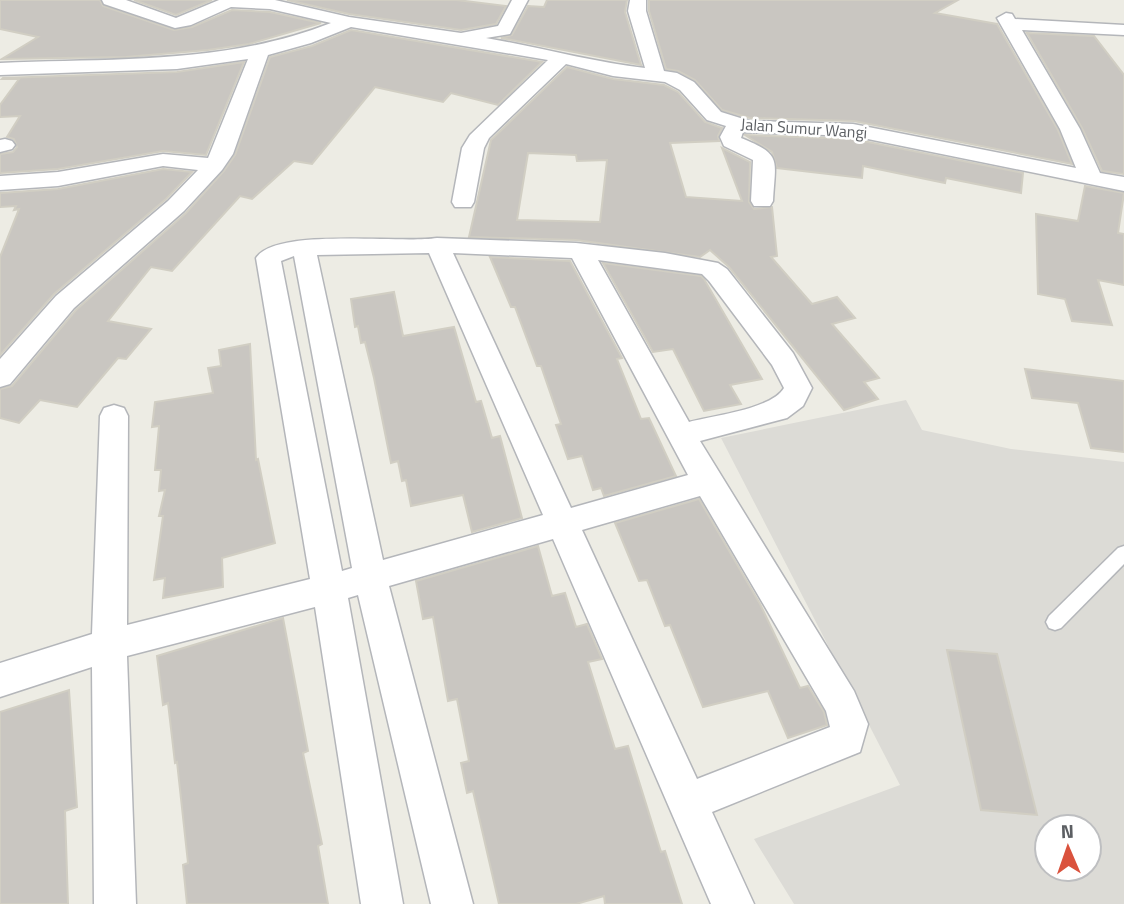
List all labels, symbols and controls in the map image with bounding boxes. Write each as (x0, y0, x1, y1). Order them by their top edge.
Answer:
street label: Jalan Sumur Wangi (740, 112, 868, 144)
north arrow (1033, 813, 1103, 883)
text: N (1060, 816, 1074, 845)

